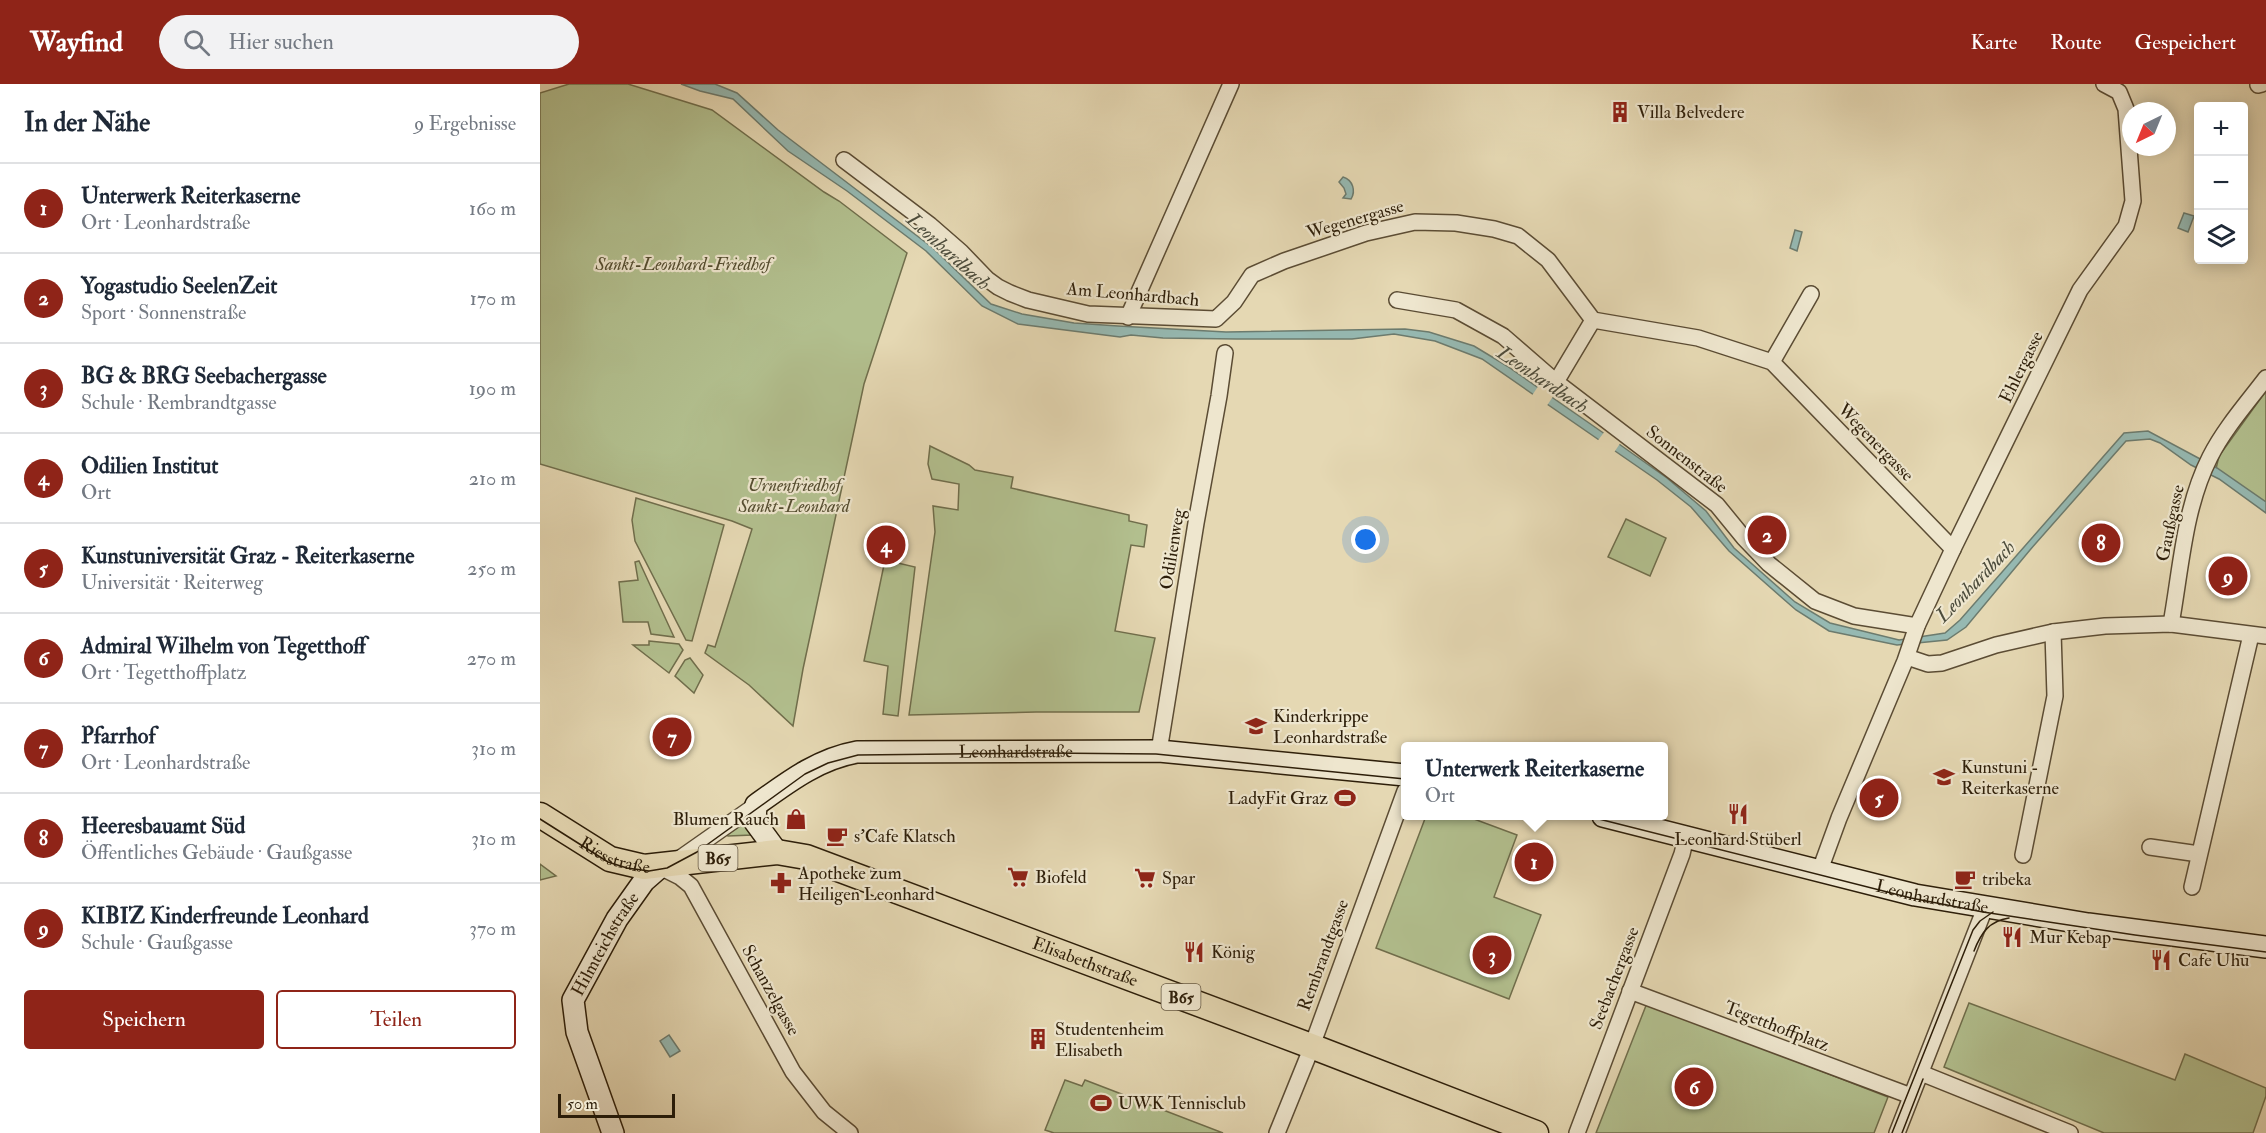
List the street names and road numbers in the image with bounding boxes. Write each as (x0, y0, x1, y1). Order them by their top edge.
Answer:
street label: Wegenergasse (1303, 194, 1407, 245)
street label: Am Leonhardbach (1065, 277, 1201, 312)
street label: Ehlergasse (1994, 327, 2049, 407)
street label: Wegenergasse (1832, 398, 1919, 487)
street label: Sonnenstraße (1641, 420, 1733, 499)
street label: Gaußgasse (2151, 482, 2190, 563)
street label: Odilienweg (1155, 506, 1190, 591)
street label: Leonhardstraße (959, 740, 1073, 764)
street label: Riesstraße (575, 832, 652, 879)
road number: B65 (698, 845, 738, 871)
street label: Leonhardstraße (1873, 875, 1991, 919)
street label: Hilmteichstraße (566, 887, 645, 1000)
street label: Rembrandtgasse (1293, 896, 1354, 1014)
street label: Seebachergasse (1584, 923, 1645, 1033)
street label: Elisabethstraße (1029, 932, 1141, 992)
street label: Schanzelgasse (736, 941, 805, 1040)
road number: B65 (1162, 984, 1200, 1010)
street label: Tegetthoffplatz (1721, 996, 1833, 1057)

